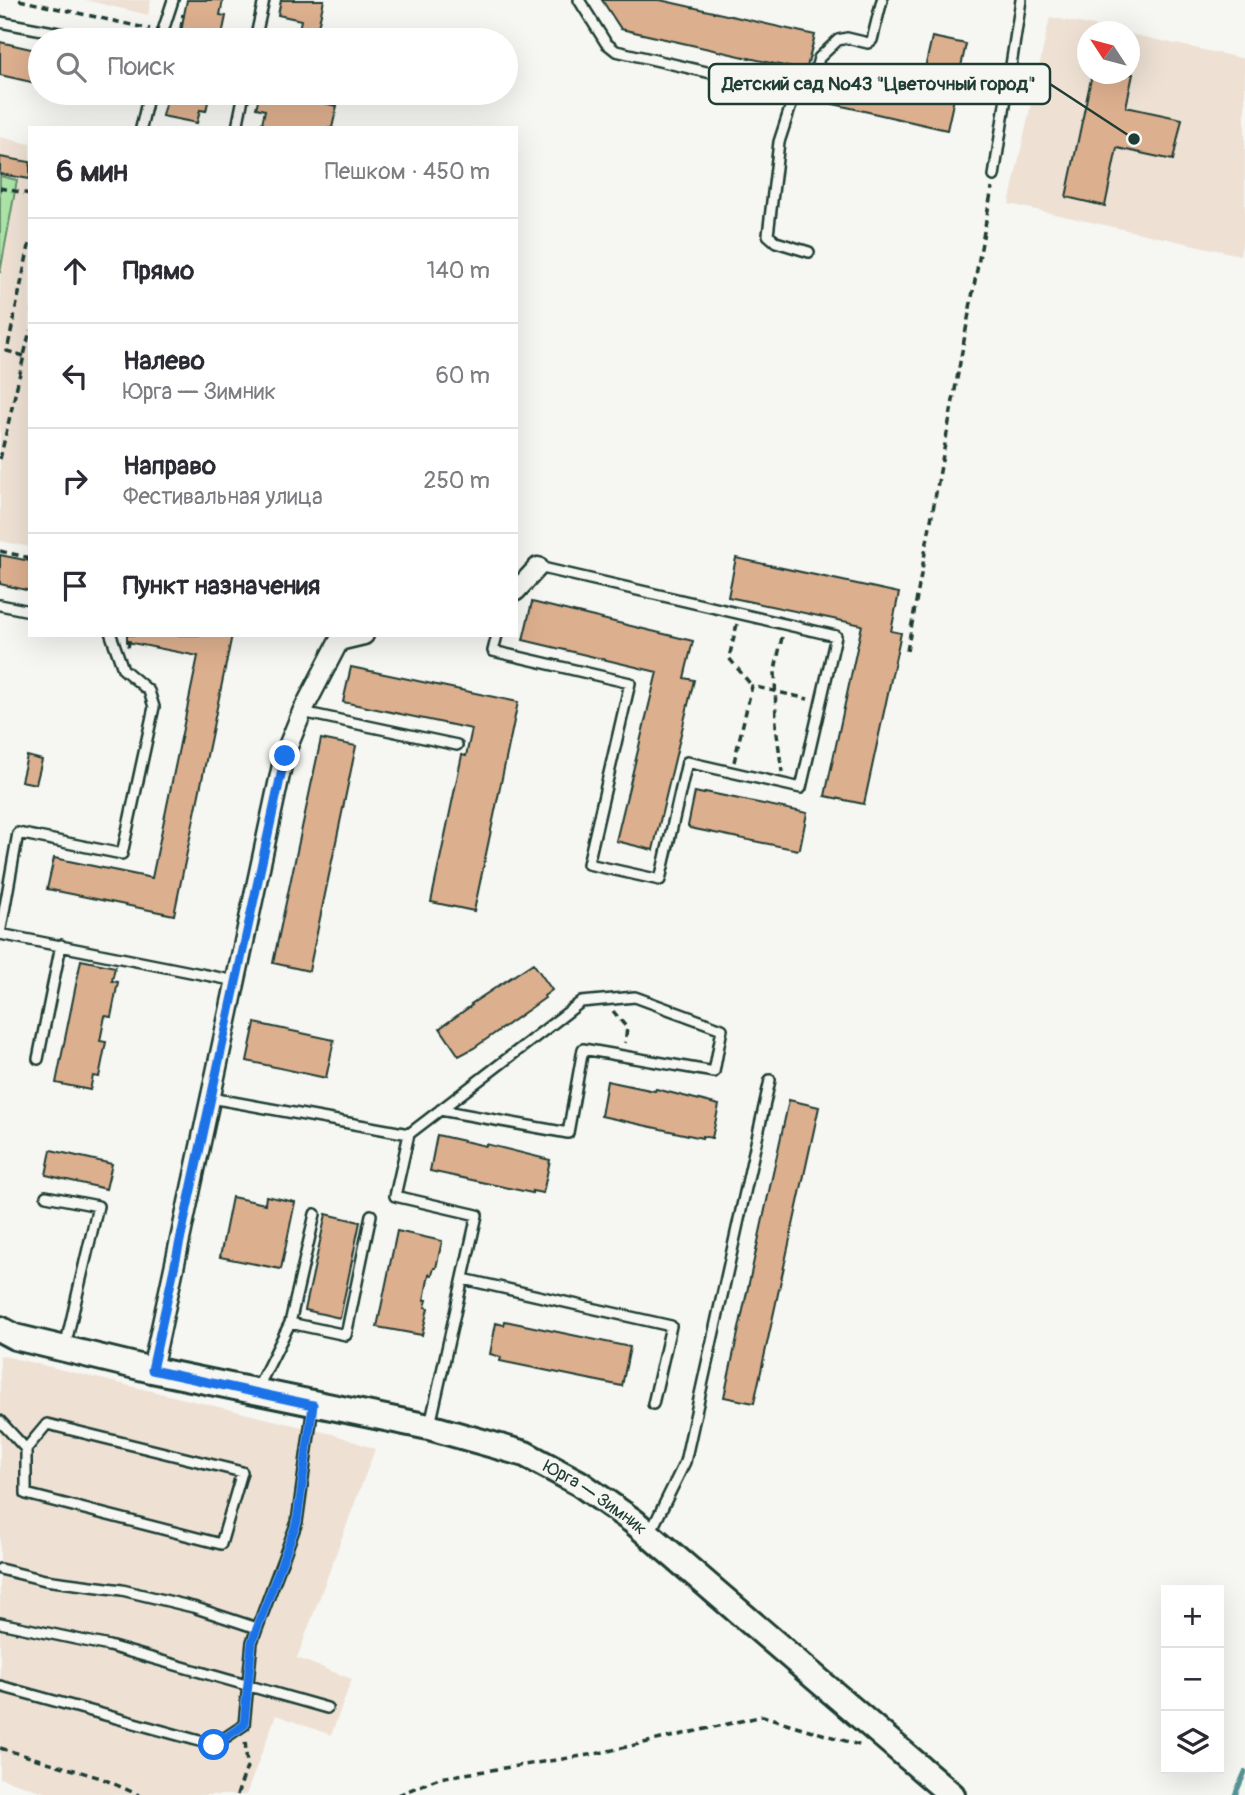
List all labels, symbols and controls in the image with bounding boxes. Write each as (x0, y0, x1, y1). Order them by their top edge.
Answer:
north arrow (1077, 21, 1140, 84)
search box (28, 28, 518, 105)
icon: search (52, 48, 90, 86)
text: Поиск (108, 51, 176, 83)
callout: Детский сад №43 "Цветочный город" (709, 64, 1050, 104)
text: Детский сад №43 "Цветочный город" (721, 72, 1036, 96)
text: 6 мин (56, 153, 128, 190)
text: Пешком · 450 m (325, 157, 490, 186)
icon: ahead (56, 252, 94, 290)
text: Прямо (123, 255, 194, 287)
text: 140 m (427, 256, 490, 285)
text: Налево (123, 345, 205, 377)
icon: left (56, 357, 94, 395)
text: 60 m (435, 361, 490, 390)
text: Юрга — Зимник (123, 377, 276, 406)
text: Направо (123, 450, 216, 482)
icon: right (56, 462, 94, 500)
text: 250 m (424, 466, 490, 495)
text: Фестивальная улица (123, 482, 323, 511)
icon: arrive (56, 567, 94, 605)
text: Пункт назначения (123, 570, 320, 602)
route end (269, 740, 300, 771)
street label: Юрга — Зимник (539, 1455, 652, 1540)
map controls (1161, 1585, 1224, 1774)
button: + (1161, 1585, 1224, 1648)
button: − (1161, 1648, 1224, 1711)
button: layers (1161, 1711, 1224, 1774)
route start (198, 1729, 229, 1760)

